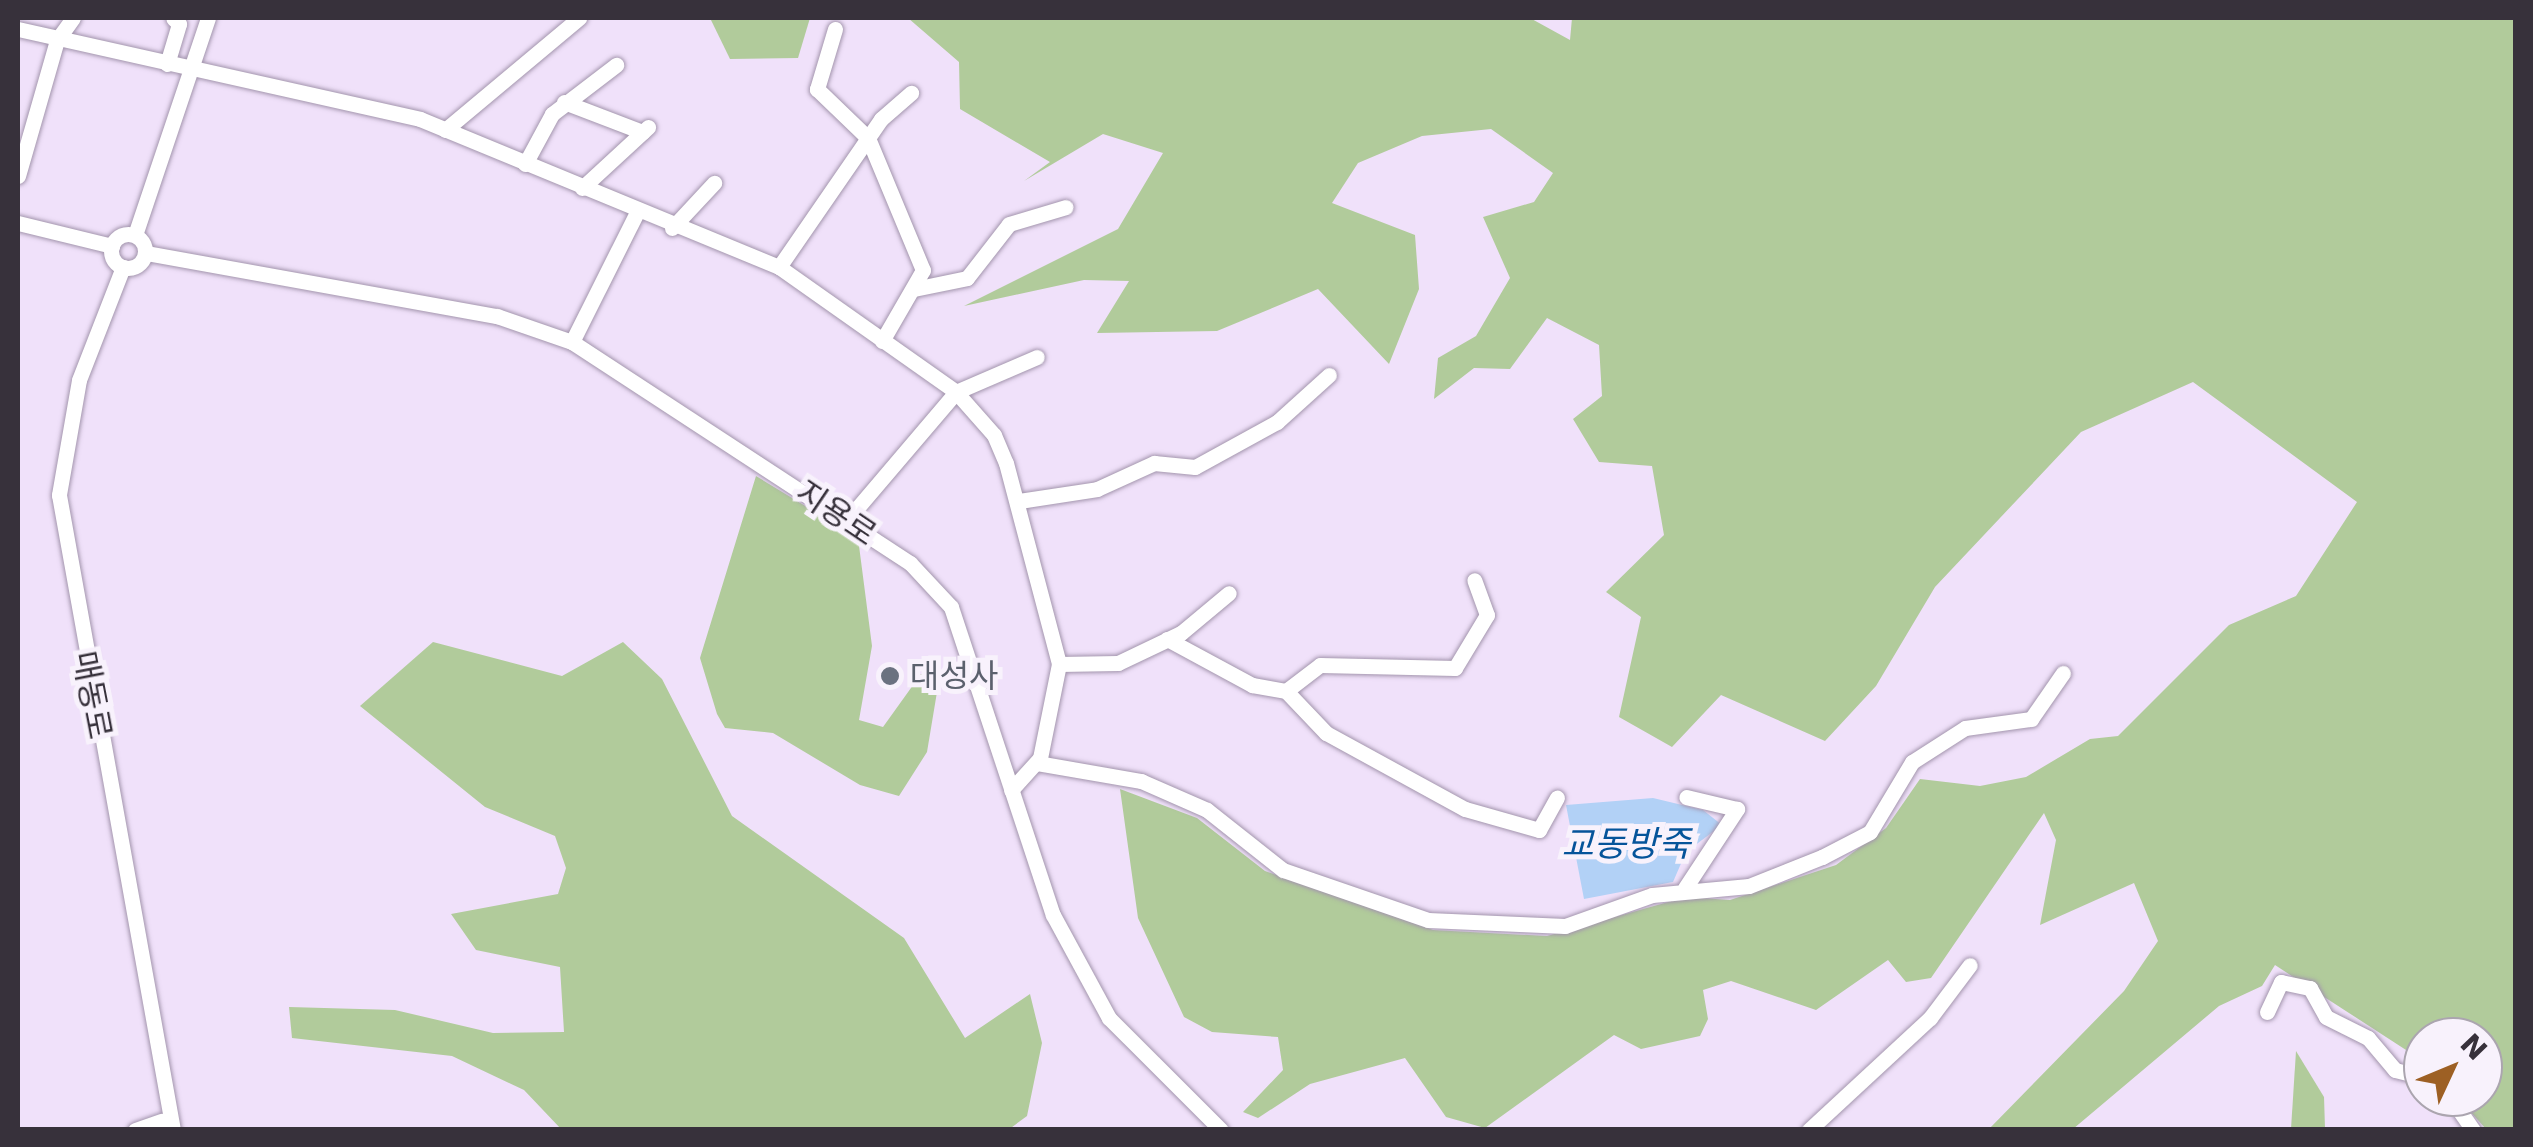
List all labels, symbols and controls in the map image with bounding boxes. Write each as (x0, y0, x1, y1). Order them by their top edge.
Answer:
street label: 지용로 (789, 472, 883, 554)
street label: 매동로 (65, 648, 119, 742)
place label: 대성사 (910, 657, 998, 695)
marker: 대성사 (879, 665, 901, 687)
water label: 교동방죽 (1562, 823, 1690, 865)
north arrow (2403, 1017, 2503, 1117)
text: N (2453, 1027, 2494, 1067)

